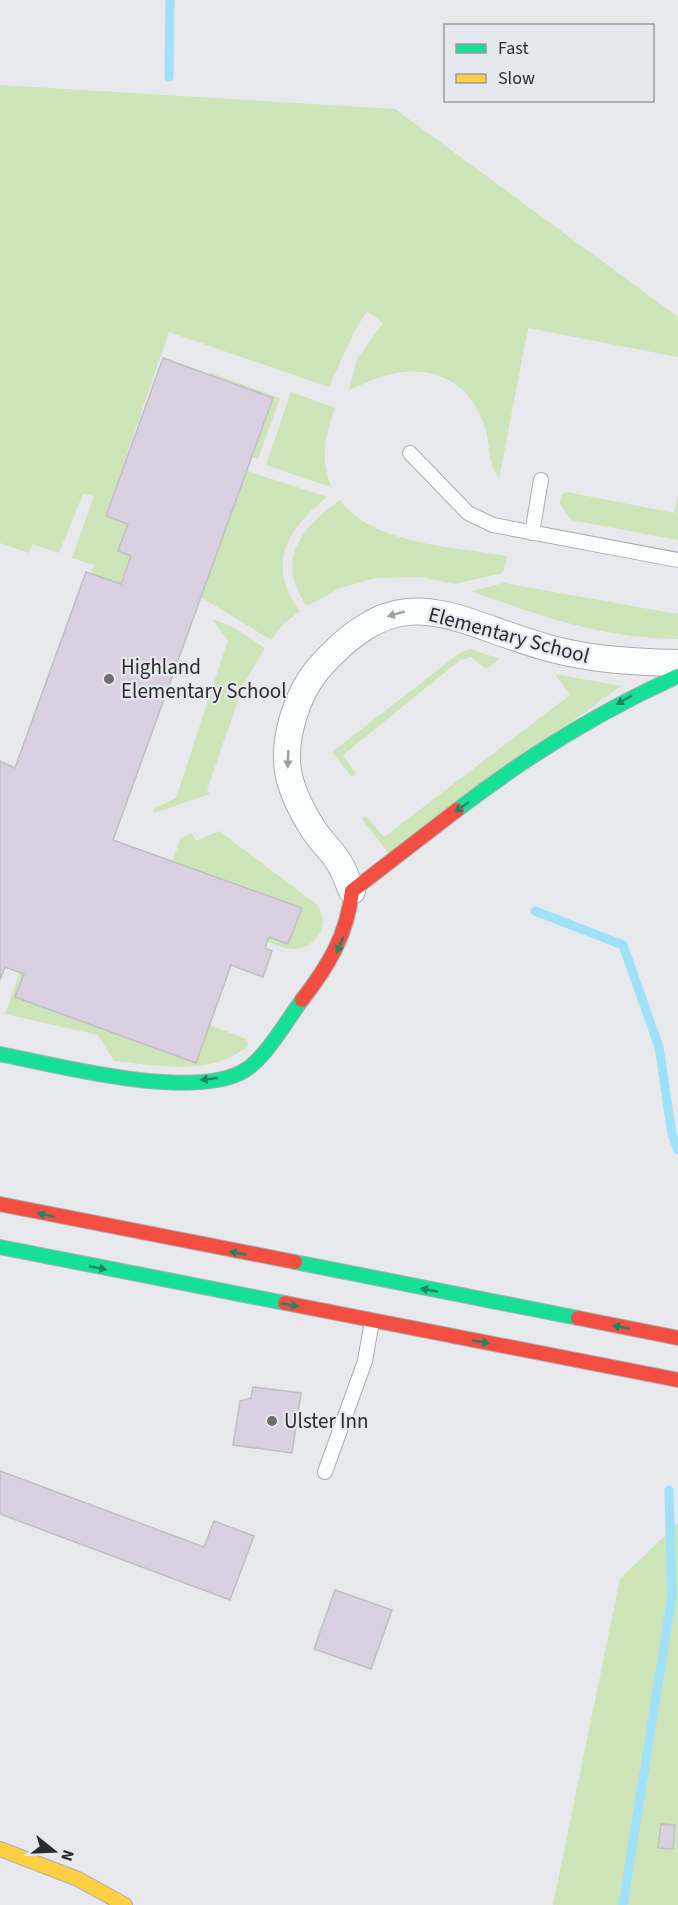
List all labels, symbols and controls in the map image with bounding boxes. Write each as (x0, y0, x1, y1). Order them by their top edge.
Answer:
legend (444, 24, 654, 102)
text: Fast (498, 36, 529, 61)
text: Slow (498, 66, 535, 91)
street label: Elementary School (425, 599, 593, 671)
one-way arrow (387, 610, 405, 619)
place label: Highland Elementary School (121, 652, 287, 706)
marker: Highland Elementary School (102, 672, 116, 686)
one-way arrow (616, 694, 633, 704)
one-way arrow (284, 750, 293, 769)
one-way arrow (454, 800, 470, 813)
one-way arrow (335, 936, 344, 954)
one-way arrow (200, 1074, 219, 1084)
one-way arrow (37, 1209, 56, 1219)
one-way arrow (228, 1248, 247, 1257)
one-way arrow (89, 1264, 108, 1273)
one-way arrow (419, 1285, 438, 1294)
one-way arrow (280, 1301, 299, 1310)
one-way arrow (611, 1322, 630, 1331)
one-way arrow (472, 1338, 491, 1347)
place label: Ulster Inn (284, 1406, 369, 1436)
marker: Ulster Inn (265, 1414, 279, 1428)
north arrow (24, 1821, 84, 1881)
text: N (55, 1847, 79, 1864)

